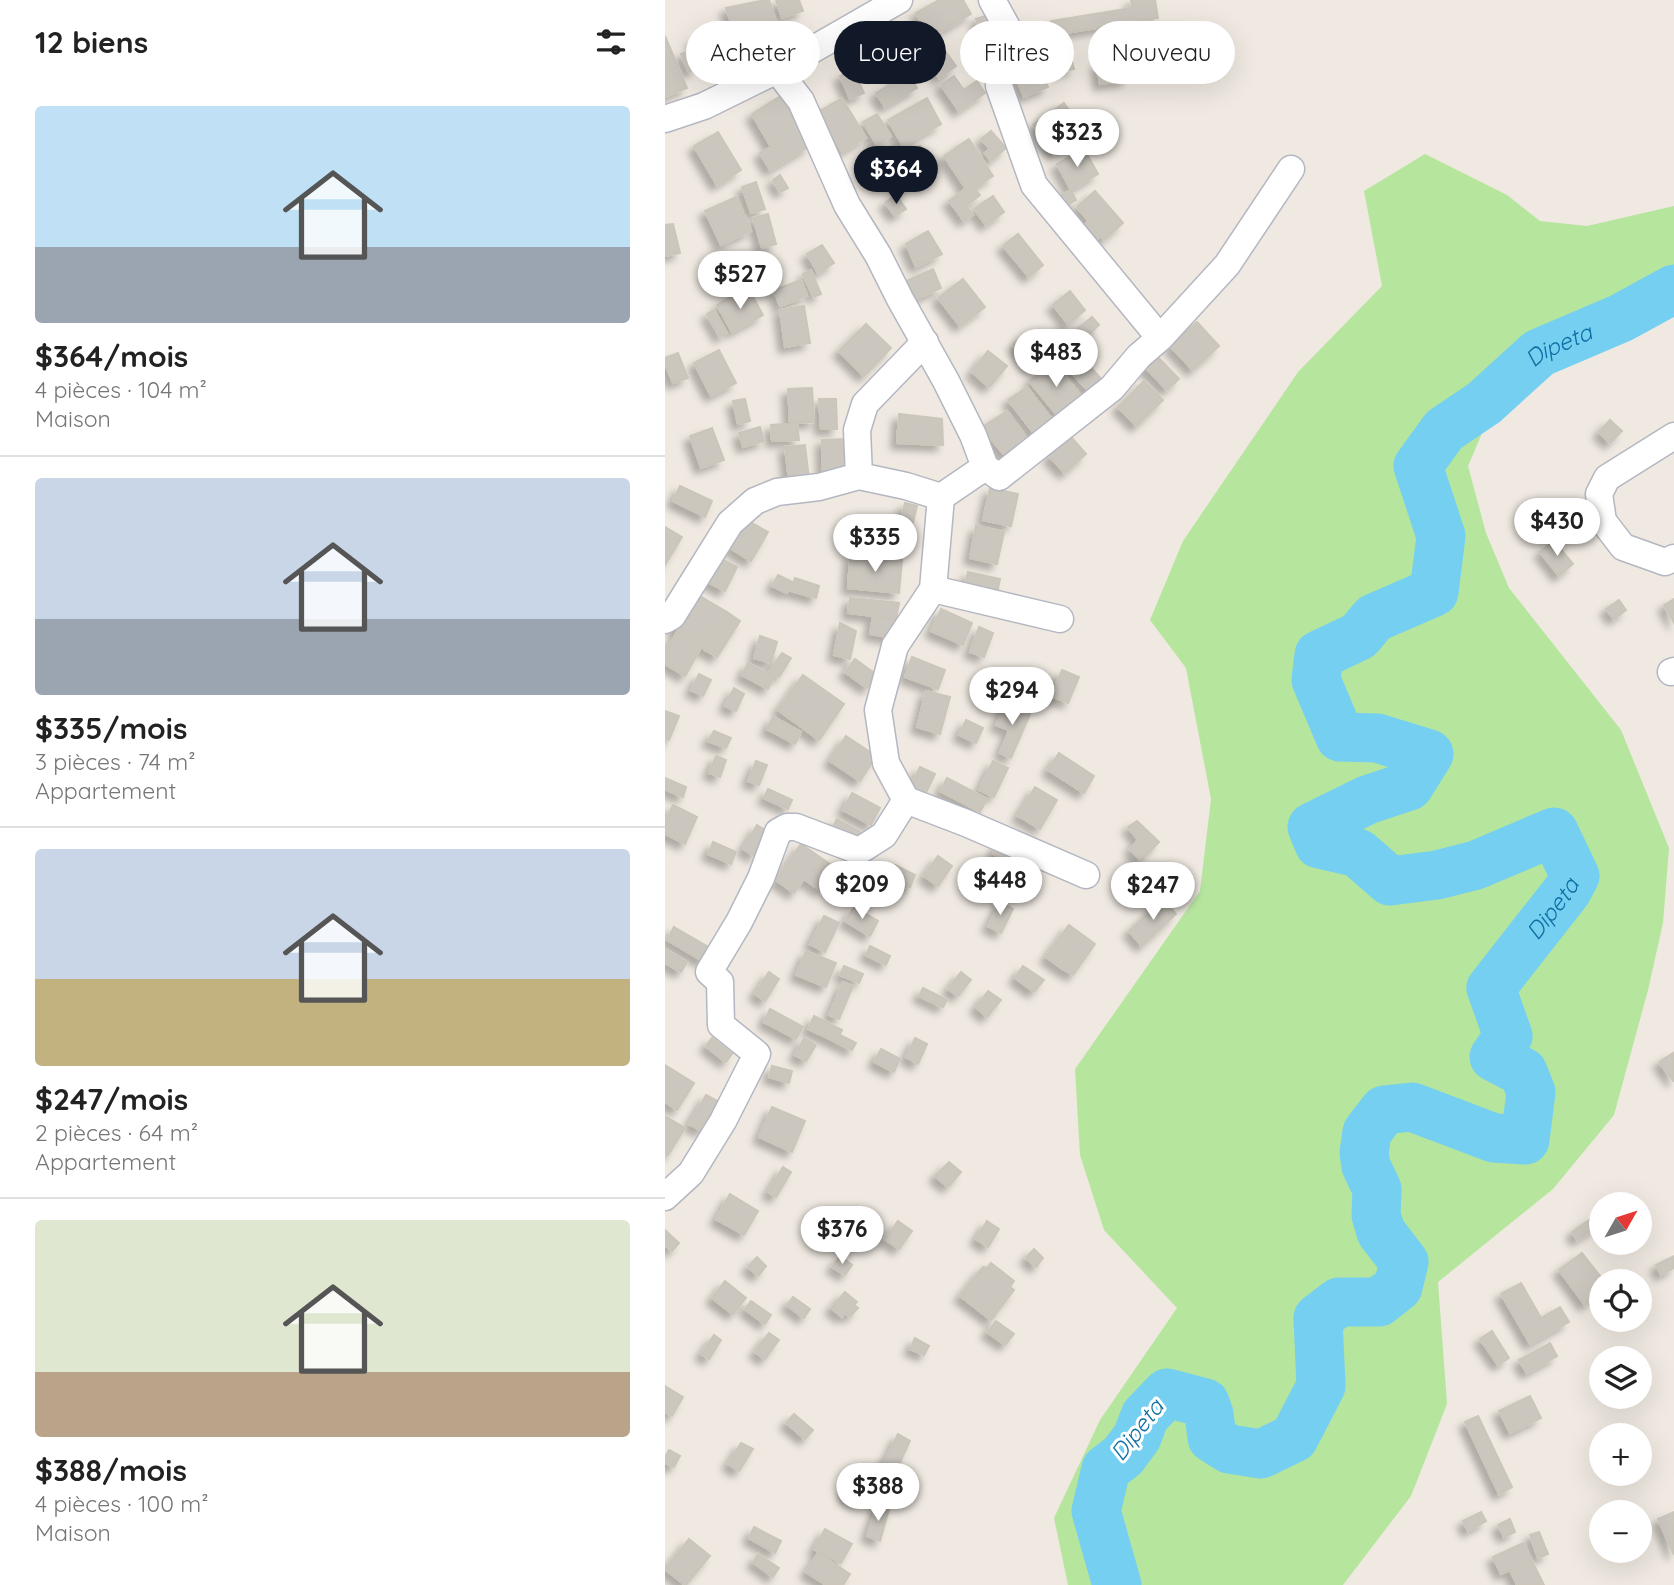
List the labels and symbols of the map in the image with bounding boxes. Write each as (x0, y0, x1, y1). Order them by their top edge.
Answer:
pin: $323 (1036, 110, 1118, 169)
pin: $364 (855, 146, 937, 206)
pin: $527 (699, 252, 781, 311)
water label: Dipeta (1519, 317, 1597, 373)
pin: $483 (1015, 330, 1097, 389)
pin: $430 (1516, 498, 1598, 558)
pin: $335 (834, 514, 916, 574)
pin: $294 (971, 668, 1053, 727)
pin: $448 (959, 858, 1041, 917)
pin: $209 (821, 862, 903, 921)
pin: $247 (1112, 862, 1194, 922)
water label: Dipeta (1519, 872, 1586, 945)
north arrow (1589, 1192, 1652, 1255)
pin: $376 (801, 1206, 883, 1266)
water label: Dipeta (1104, 1392, 1170, 1466)
pin: $388 (837, 1464, 919, 1523)

